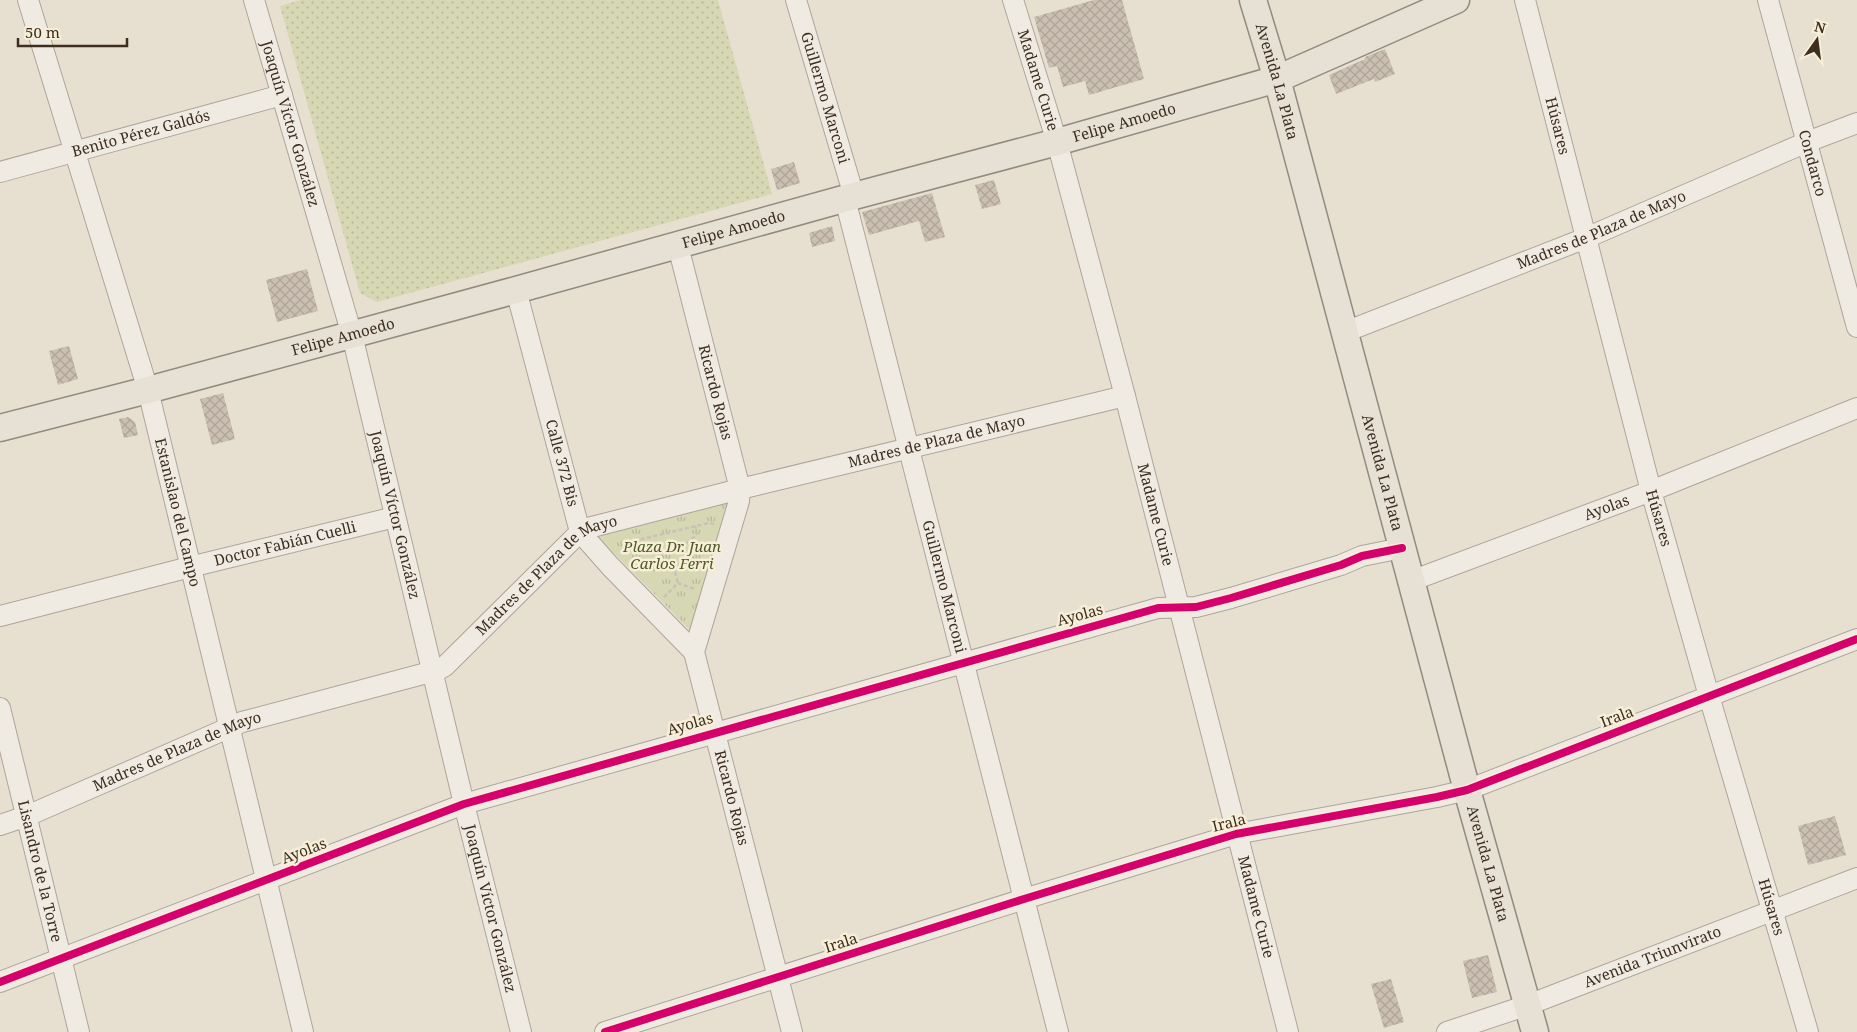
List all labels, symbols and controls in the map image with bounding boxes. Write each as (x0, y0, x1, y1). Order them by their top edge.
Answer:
scale bar (18, 15, 126, 47)
north arrow (1792, 15, 1842, 65)
text: N (1813, 16, 1828, 37)
street label: Avenida La Plata (1252, 21, 1304, 142)
text: 50 m (25, 22, 60, 42)
street label: Madame Curie (1014, 27, 1064, 133)
street label: Guillermo Marconi (797, 29, 855, 166)
street label: Joaquín Víctor González (257, 37, 325, 209)
street label: Húsares (1541, 95, 1575, 157)
street label: Felipe Amoedo (1070, 98, 1178, 146)
street label: Benito Pérez Galdós (69, 104, 212, 161)
street label: Condarco (1795, 127, 1832, 198)
street label: Madres de Plaza de Mayo (1514, 185, 1689, 273)
street label: Felipe Amoedo (679, 205, 787, 252)
street label: Felipe Amoedo (289, 312, 397, 360)
street label: Ricardo Rojas (695, 342, 738, 442)
street label: Madres de Plaza de Mayo (846, 410, 1027, 472)
street label: Avenida La Plata (1358, 412, 1408, 533)
street label: Calle 372 Bis (542, 417, 584, 509)
street label: Joaquín Víctor González (366, 428, 426, 601)
street label: Estanislao del Campo (151, 436, 206, 589)
street label: Madame Curie (1134, 461, 1179, 568)
street label: Húsares (1642, 487, 1677, 549)
street label: Ayolas (1581, 489, 1632, 524)
street label: Madres de Plaza de Mayo (471, 510, 619, 639)
street label: Doctor Fabián Cuelli (212, 516, 358, 570)
street label: Guillermo Marconi (918, 518, 972, 655)
park label: Plaza Dr. Juan Carlos Ferri (622, 536, 721, 573)
street label: Ayolas (1055, 598, 1105, 630)
street label: Irala (1597, 701, 1636, 731)
street label: Madres de Plaza de Mayo (89, 706, 263, 795)
street label: Ayolas (664, 707, 715, 739)
street label: Ricardo Rojas (711, 748, 755, 848)
street label: Lisandro de la Torre (14, 798, 68, 944)
street label: Avenida La Plata (1463, 803, 1515, 924)
street label: Irala (1210, 808, 1248, 836)
street label: Joaquín Víctor González (460, 821, 522, 994)
street label: Ayolas (278, 832, 329, 868)
street label: Madame Curie (1234, 853, 1280, 960)
street label: Húsares (1754, 876, 1790, 938)
street label: Avenida Triunvirato (1581, 920, 1724, 991)
street label: Irala (822, 927, 860, 957)

